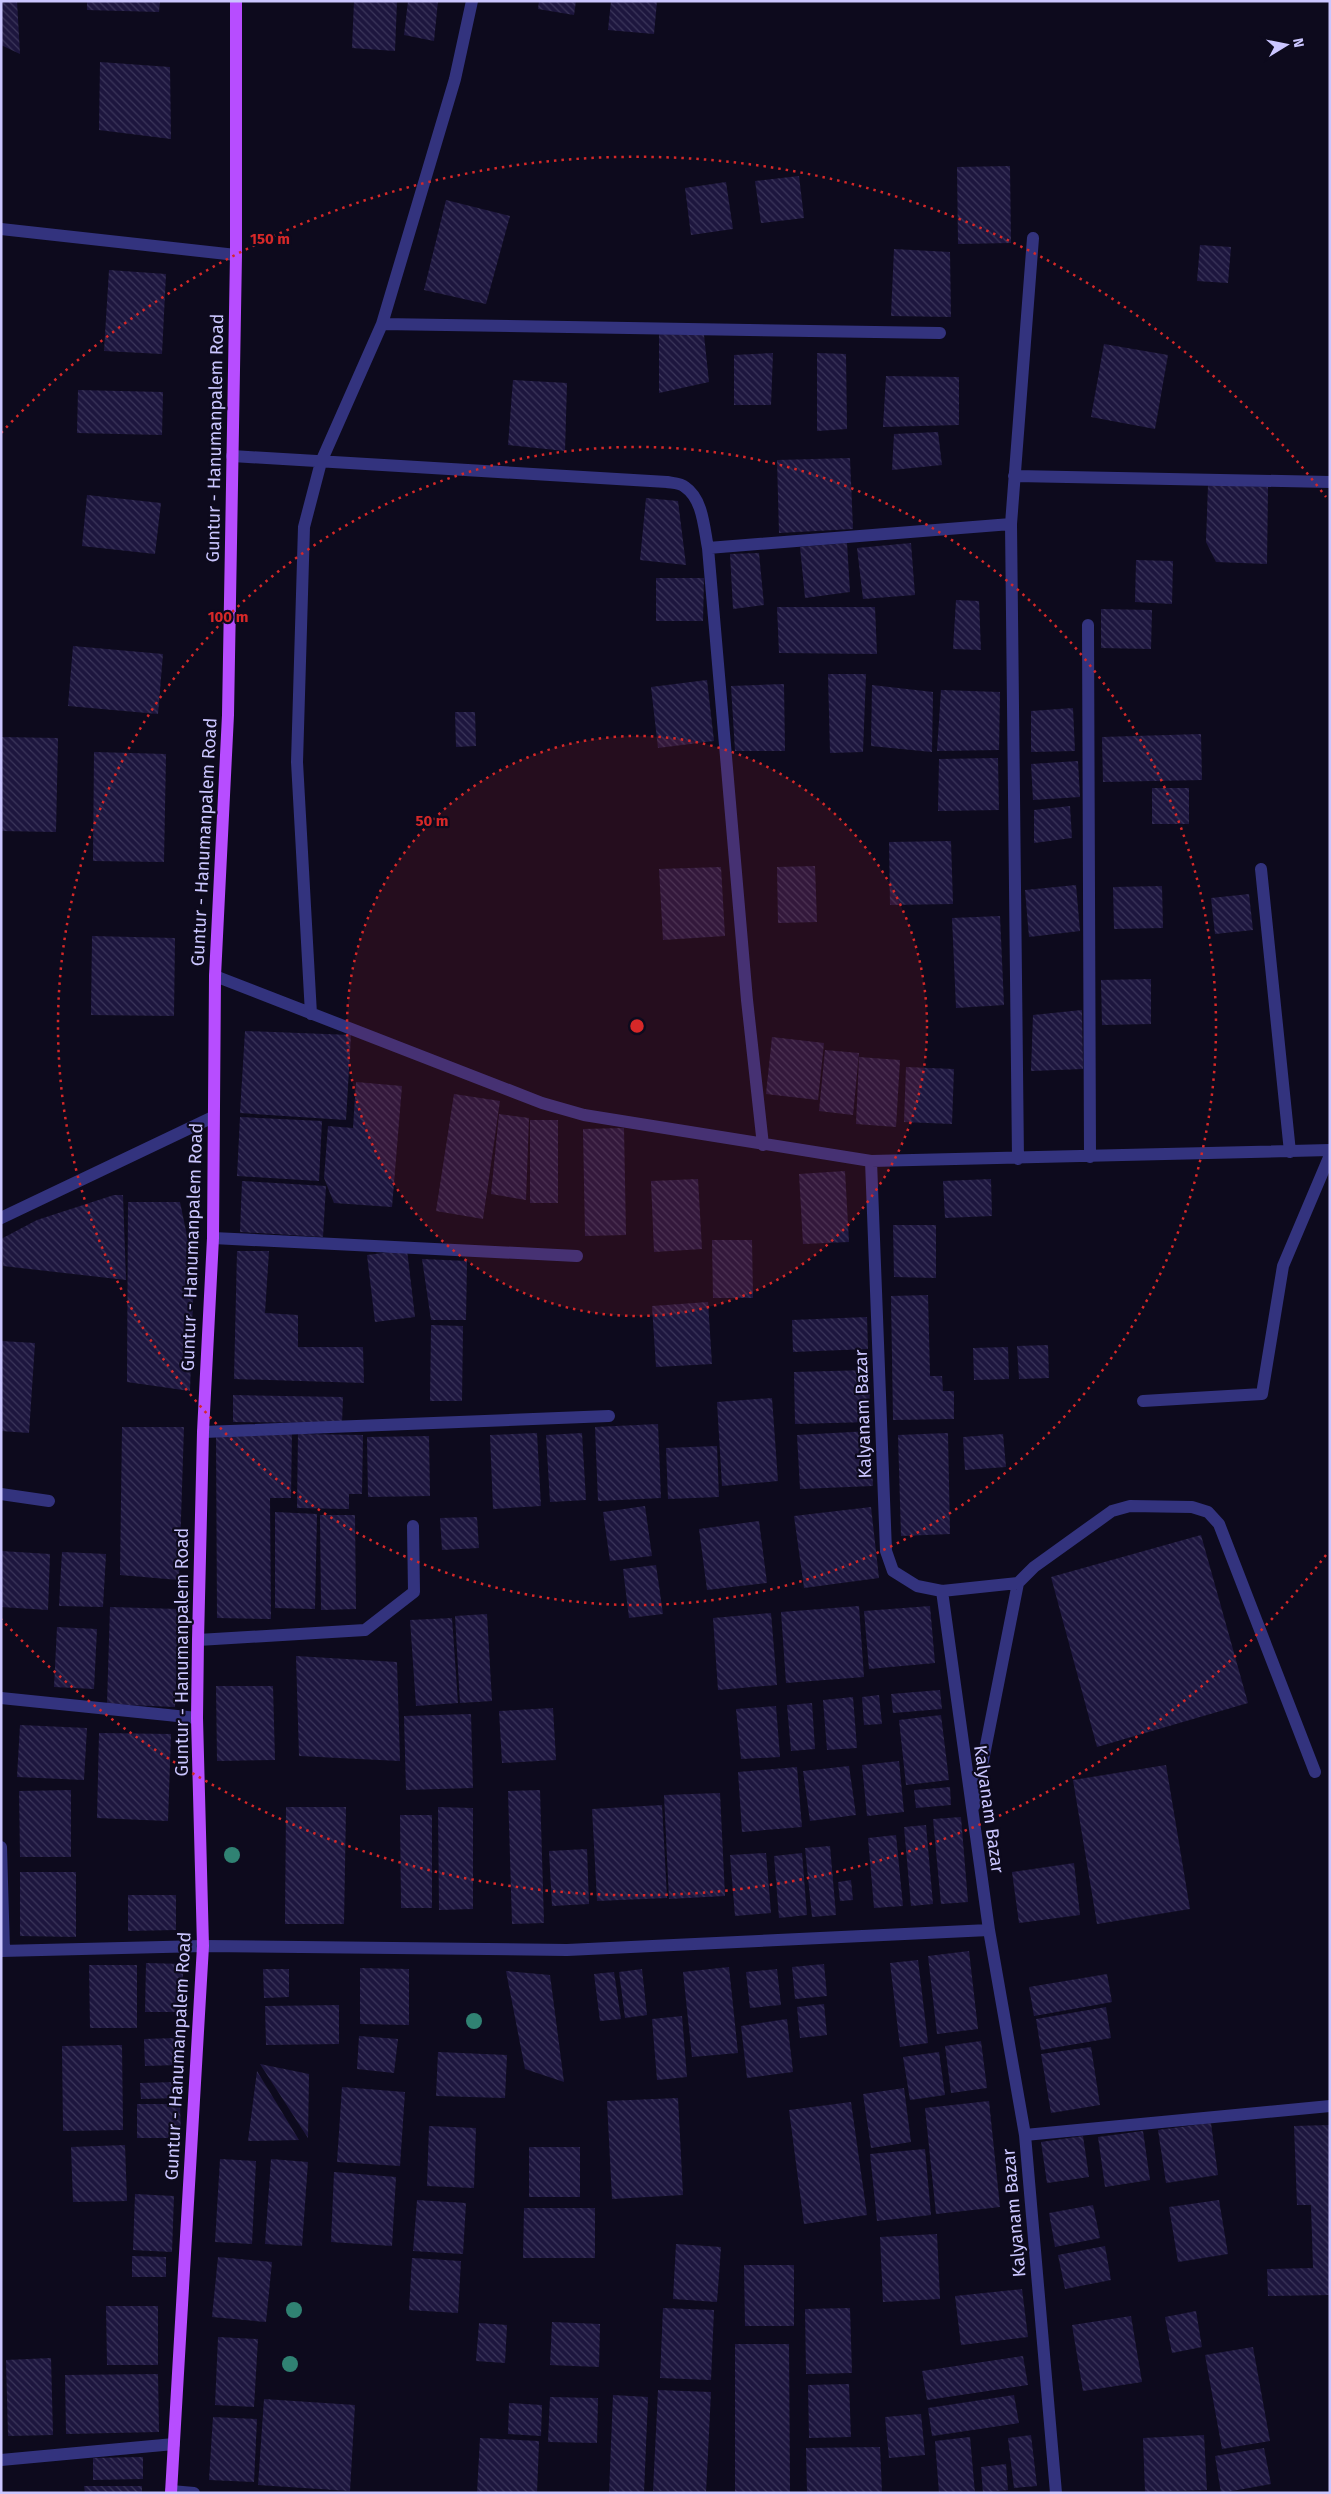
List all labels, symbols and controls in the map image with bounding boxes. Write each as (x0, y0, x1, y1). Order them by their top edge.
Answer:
north arrow (1261, 20, 1311, 70)
text: N (1289, 37, 1307, 49)
text: 150 m (250, 230, 290, 248)
street label: Guntur - Hanumanpalem Road (202, 313, 228, 563)
text: 100 m (208, 608, 248, 626)
street label: Guntur - Hanumanpalem Road (187, 717, 221, 967)
text: 50 m (415, 812, 449, 830)
centre of rings (628, 1017, 646, 1035)
street label: Guntur - Hanumanpalem Road (177, 1122, 207, 1372)
street label: Kalyanam Bazar (850, 1349, 876, 1479)
street label: Guntur - Hanumanpalem Road (171, 1528, 193, 1776)
street label: Kalyanam Bazar (969, 1744, 1009, 1875)
street label: Guntur - Hanumanpalem Road (161, 1931, 195, 2181)
street label: Kalyanam Bazar (997, 2148, 1031, 2278)

